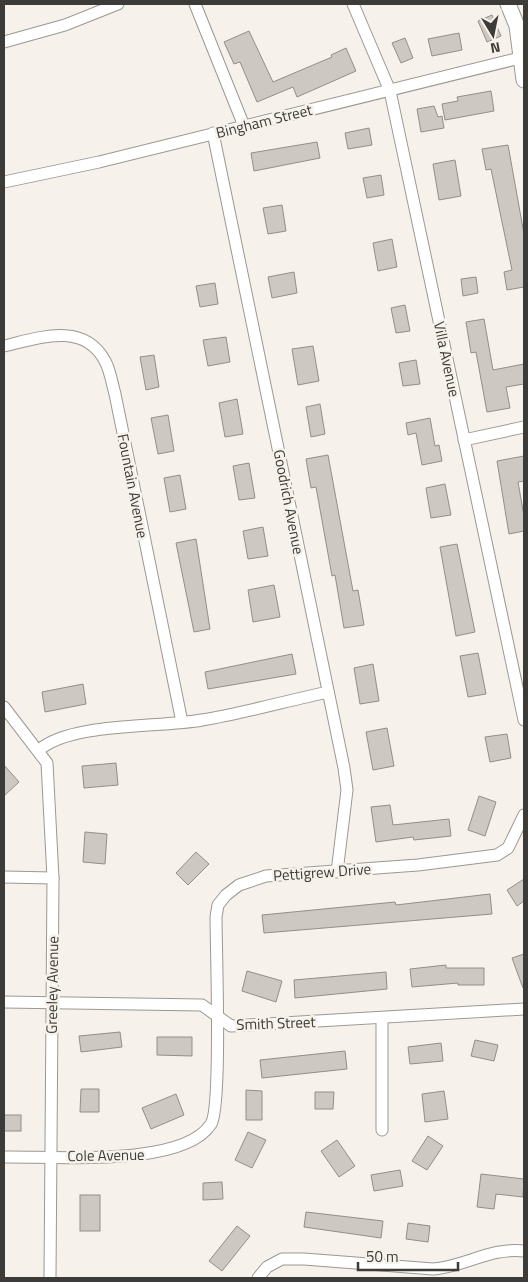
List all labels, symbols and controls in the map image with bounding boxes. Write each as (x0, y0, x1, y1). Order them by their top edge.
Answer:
north arrow (468, 10, 518, 60)
text: N (489, 37, 502, 59)
street label: Bingham Street (213, 98, 315, 144)
street label: Villa Avenue (428, 319, 466, 399)
street label: Fountain Avenue (112, 432, 154, 540)
street label: Goodrich Avenue (268, 448, 310, 556)
street label: Pettigrew Drive (272, 857, 372, 887)
street label: Greeley Avenue (40, 936, 64, 1034)
street label: Smith Street (236, 1010, 317, 1036)
street label: Cole Avenue (67, 1143, 145, 1167)
scale bar (358, 1240, 458, 1272)
text: 50 m (366, 1245, 399, 1268)

